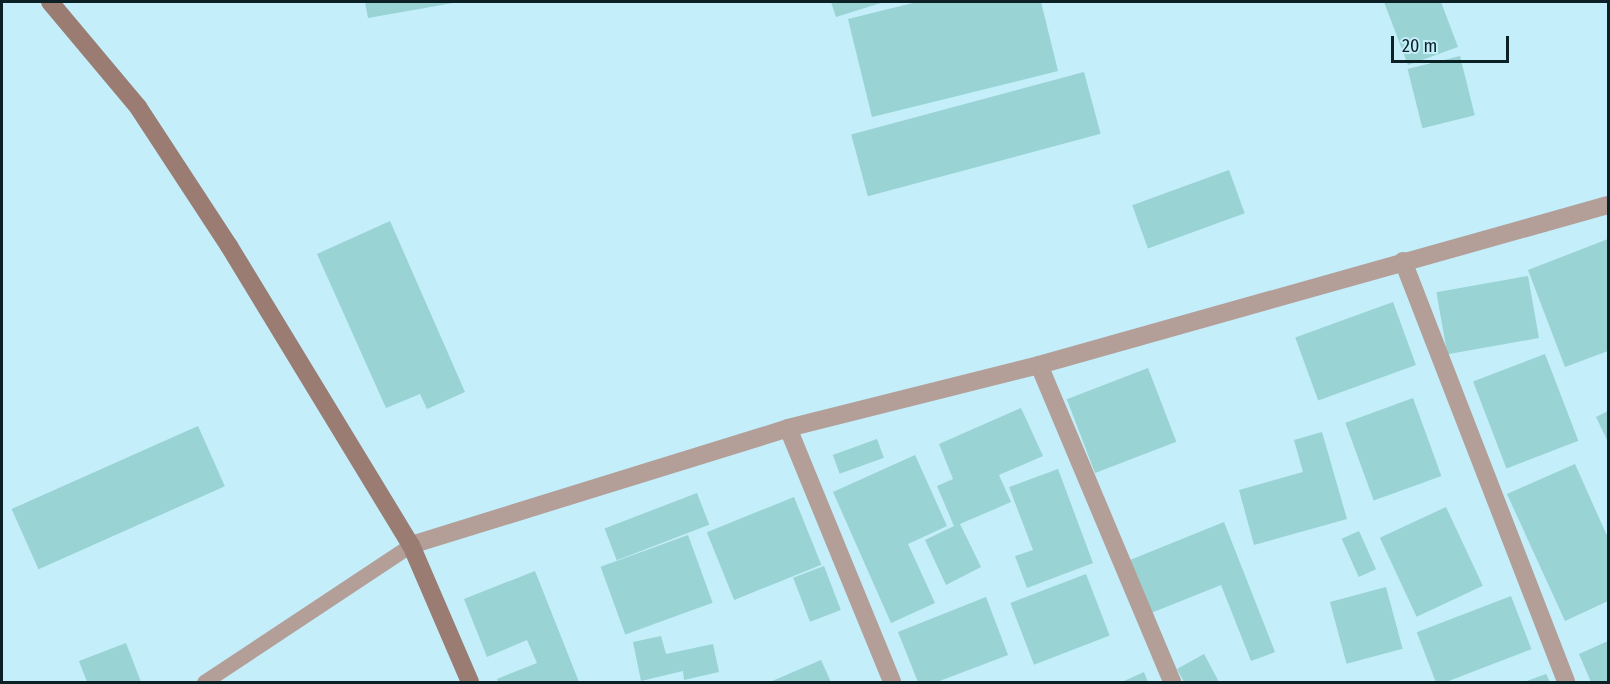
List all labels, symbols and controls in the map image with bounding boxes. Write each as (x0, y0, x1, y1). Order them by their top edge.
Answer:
scale bar (1394, 24, 1512, 62)
text: 20 m (1402, 35, 1437, 57)

